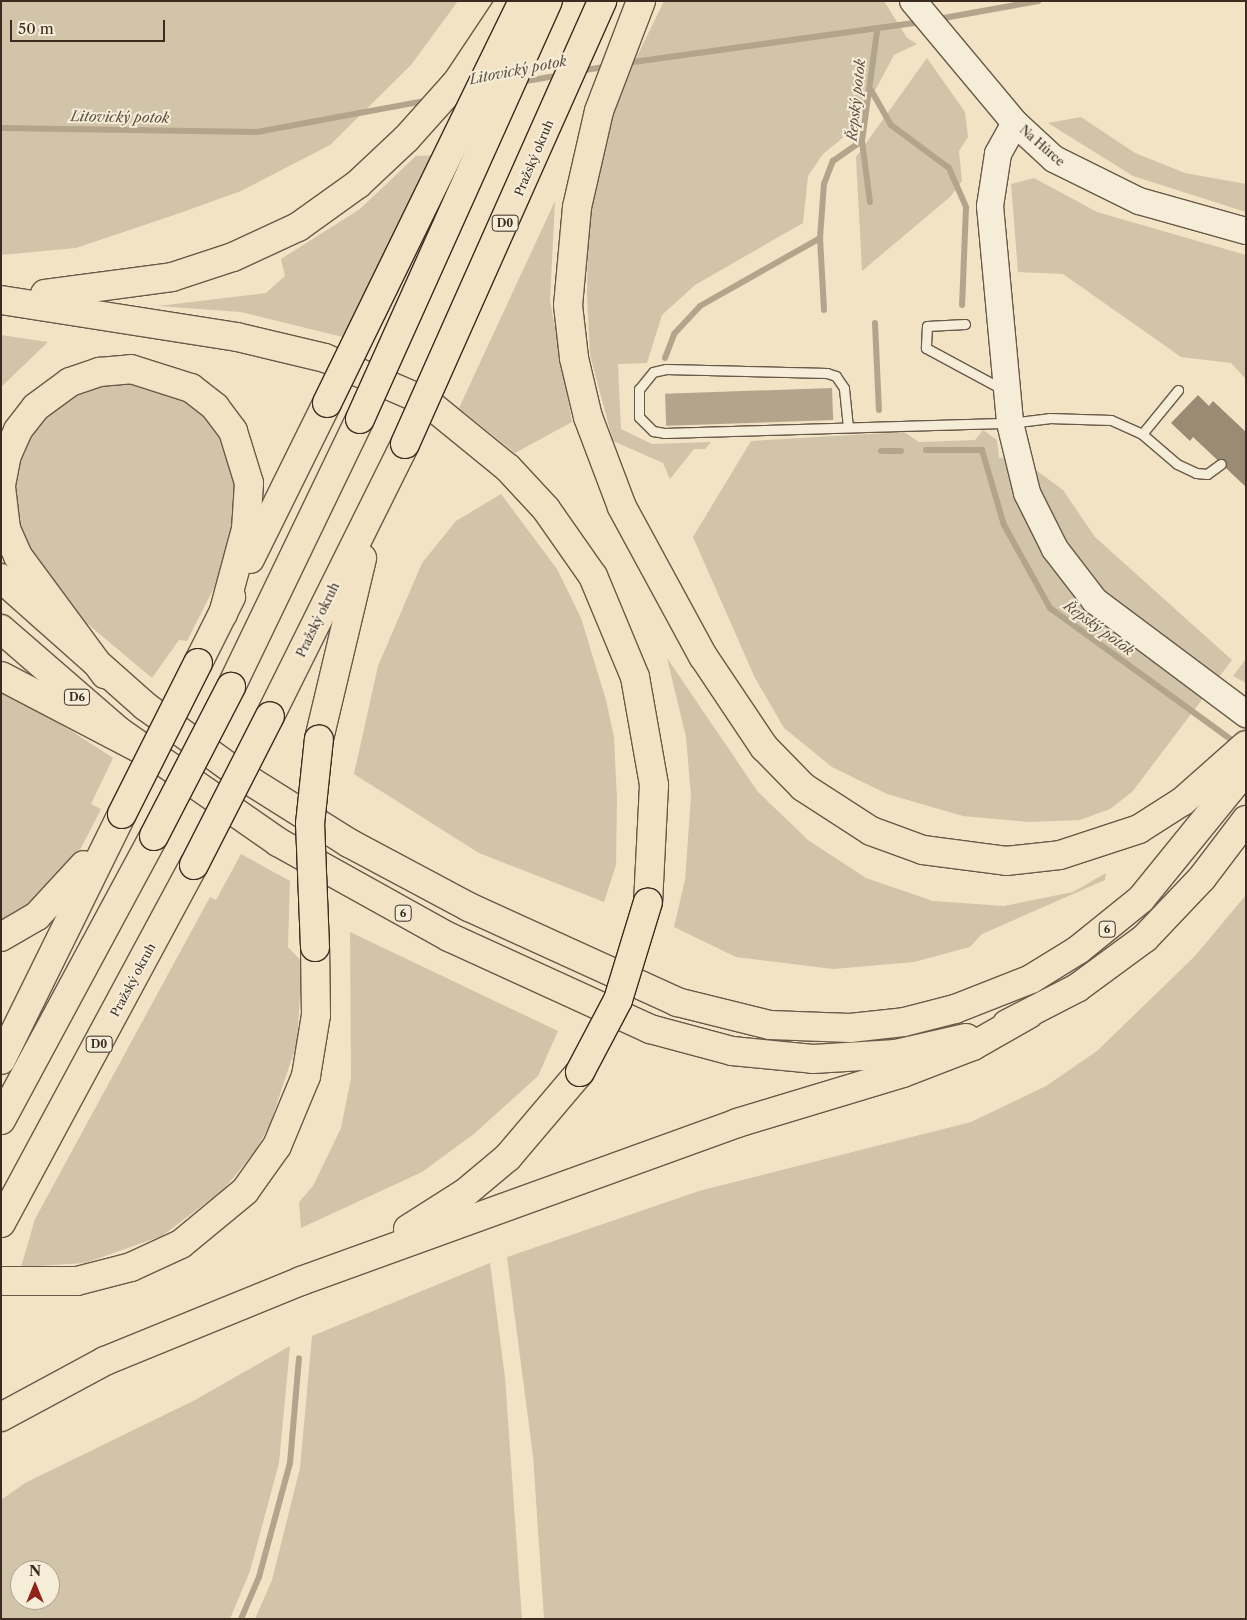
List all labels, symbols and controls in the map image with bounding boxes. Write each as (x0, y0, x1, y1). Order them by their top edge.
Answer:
scale bar (12, 10, 168, 42)
text: 50 m (18, 19, 54, 38)
water label: Litovický potok (468, 52, 568, 88)
water label: Řepský potok (843, 58, 869, 142)
water label: Litovický potok (70, 108, 170, 126)
street label: Pražský okruh (511, 118, 557, 198)
street label: Na Hůrce (1017, 123, 1067, 169)
road number: D0 (491, 214, 519, 232)
street label: Pražský okruh (294, 580, 342, 660)
water label: Řepský potok (1061, 597, 1137, 659)
road number: D6 (63, 689, 91, 706)
road number: 6 (394, 904, 412, 921)
road number: 6 (1098, 921, 1116, 938)
street label: Pražský okruh (108, 941, 158, 1019)
road number: D0 (85, 1036, 113, 1052)
north arrow (10, 1560, 60, 1610)
text: N (29, 1562, 41, 1580)

